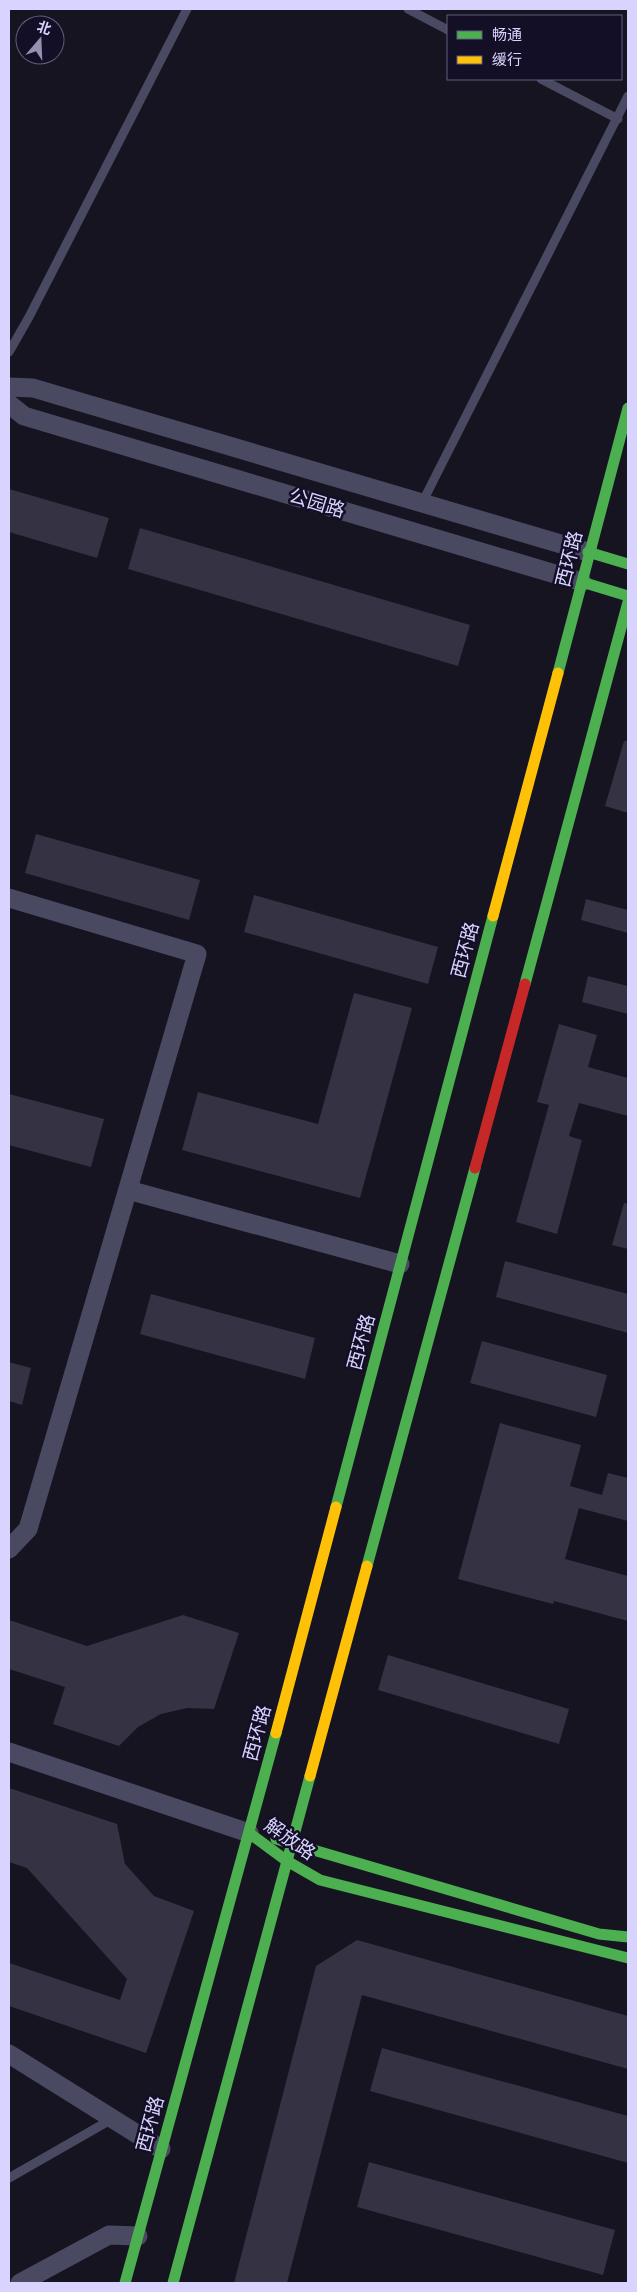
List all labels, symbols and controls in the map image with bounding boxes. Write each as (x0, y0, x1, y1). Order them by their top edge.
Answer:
north arrow (15, 15, 65, 65)
legend (447, 15, 622, 80)
text: 北 (35, 18, 53, 38)
text: 畅通 (492, 26, 522, 44)
text: 缓行 (492, 51, 522, 69)
street label: 公园路 (286, 484, 348, 522)
street label: 西环路 (551, 529, 587, 589)
street label: 西环路 (447, 919, 483, 981)
street label: 西环路 (343, 1311, 379, 1373)
street label: 西环路 (239, 1702, 275, 1764)
street label: 解放路 (260, 1813, 320, 1865)
street label: 西环路 (132, 2093, 168, 2155)

